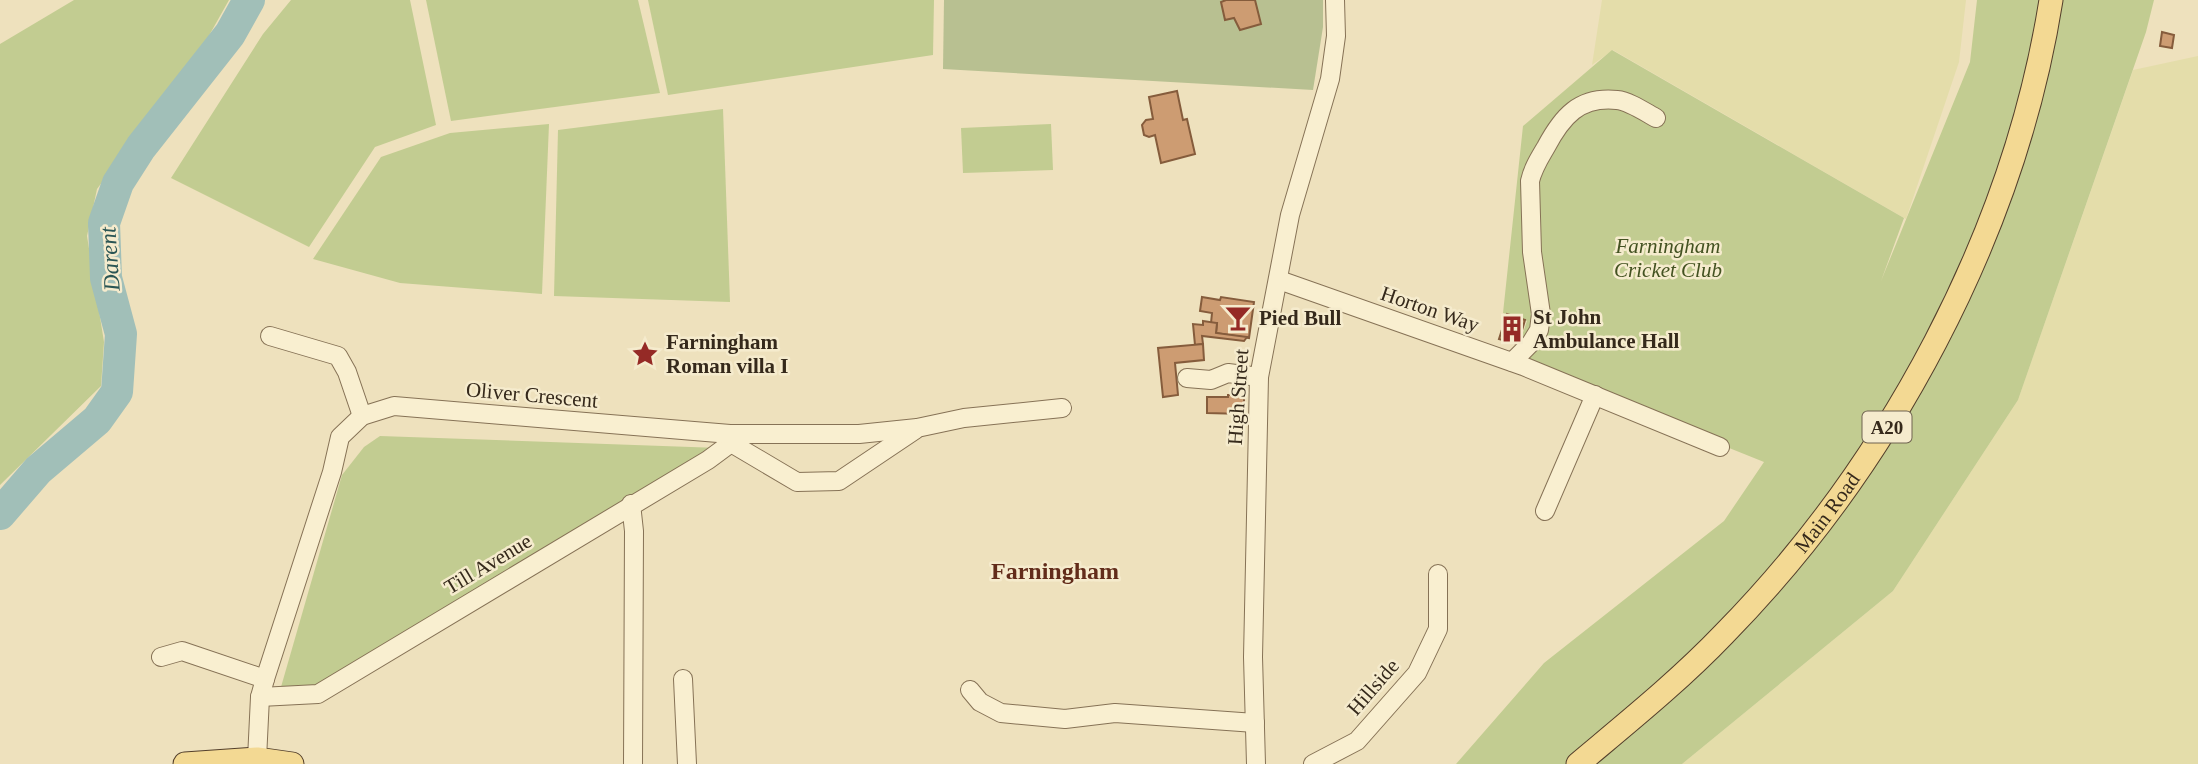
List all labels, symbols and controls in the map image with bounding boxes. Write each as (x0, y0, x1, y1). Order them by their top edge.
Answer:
water label: Darent (95, 225, 125, 293)
park label: Farningham Cricket Club (1614, 234, 1722, 282)
street label: Horton Way (1378, 281, 1483, 337)
bar icon: Pied Bull (1223, 303, 1253, 333)
place label: St John Ambulance Hall (1533, 305, 1680, 353)
place label: Pied Bull (1259, 306, 1341, 330)
building icon: St John Ambulance Hall (1497, 314, 1527, 344)
place label: Farningham Roman villa I (666, 330, 789, 378)
place icon: Farningham Roman villa I (630, 339, 660, 369)
street label: High Street (1223, 348, 1253, 446)
street label: Oliver Crescent (465, 377, 599, 413)
road number: A20 (1862, 412, 1912, 442)
street label: Main Road (1789, 468, 1865, 558)
street label: Till Avenue (440, 529, 536, 599)
district label: Farningham (991, 558, 1119, 584)
street label: Hillside (1342, 654, 1404, 720)

